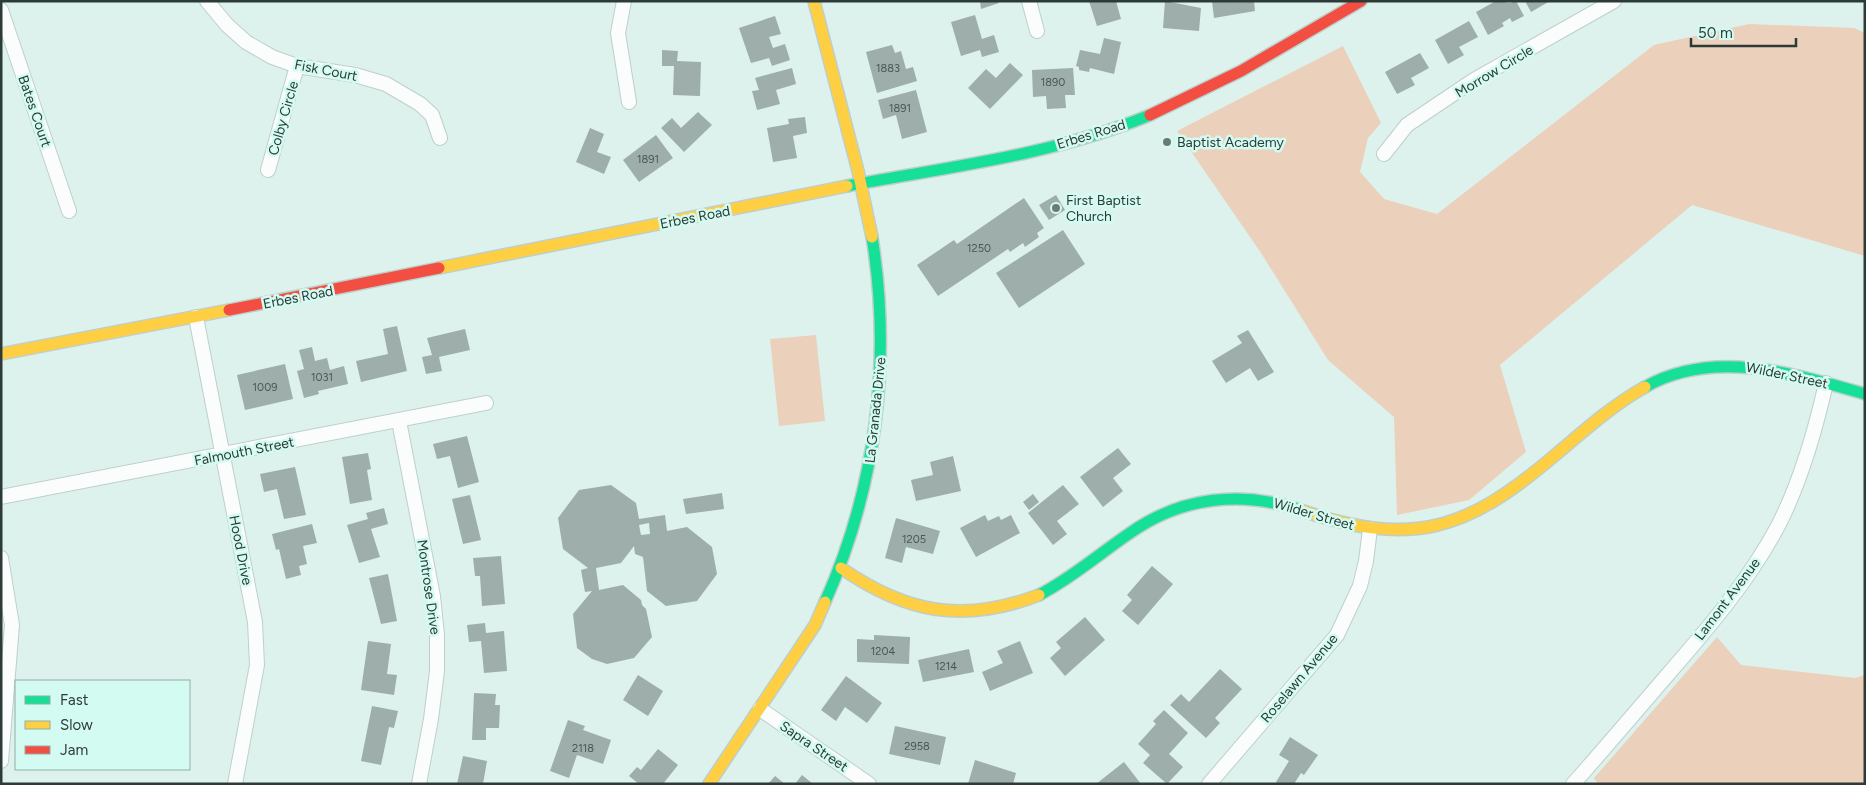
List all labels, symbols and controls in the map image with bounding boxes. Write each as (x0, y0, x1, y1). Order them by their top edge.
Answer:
scale bar (1691, 15, 1796, 47)
text: 50 m (1698, 24, 1733, 42)
street label: Morrow Circle (1452, 41, 1537, 101)
street label: Fisk Court (293, 56, 359, 85)
house number: 1883 (876, 62, 900, 75)
street label: Bates Court (14, 73, 55, 149)
house number: 1890 (1041, 76, 1065, 89)
street label: Colby Circle (265, 79, 302, 157)
house number: 1891 (889, 102, 911, 115)
street label: Erbes Road (1055, 116, 1128, 153)
place label: Baptist Academy (1177, 134, 1285, 151)
marker: Baptist Academy (1161, 136, 1173, 148)
house number: 1891 (637, 153, 659, 166)
place label: First Baptist Church (1066, 192, 1141, 225)
street label: Erbes Road (659, 202, 732, 233)
marker: First Baptist Church (1050, 202, 1062, 214)
house number: 1250 (967, 242, 991, 255)
street label: Erbes Road (262, 282, 335, 313)
street label: La Granada Drive (861, 356, 890, 464)
street label: Wilder Street (1745, 359, 1829, 392)
house number: 1031 (311, 371, 333, 384)
house number: 1009 (253, 381, 277, 394)
street label: Falmouth Street (193, 433, 295, 470)
street label: Wilder Street (1272, 495, 1356, 534)
street label: Hood Drive (225, 514, 256, 587)
house number: 1205 (902, 533, 926, 546)
street label: Montrose Drive (413, 538, 444, 636)
street label: Lamont Avenue (1691, 555, 1764, 644)
street label: Roselawn Avenue (1257, 630, 1342, 726)
house number: 1204 (871, 645, 895, 658)
house number: 1214 (935, 660, 957, 673)
legend (15, 680, 190, 770)
text: Fast (60, 691, 89, 709)
text: Slow (60, 716, 93, 734)
street label: Sapra Street (776, 717, 851, 775)
house number: 2958 (904, 740, 930, 753)
text: Jam (60, 741, 88, 759)
house number: 2118 (572, 742, 594, 755)

